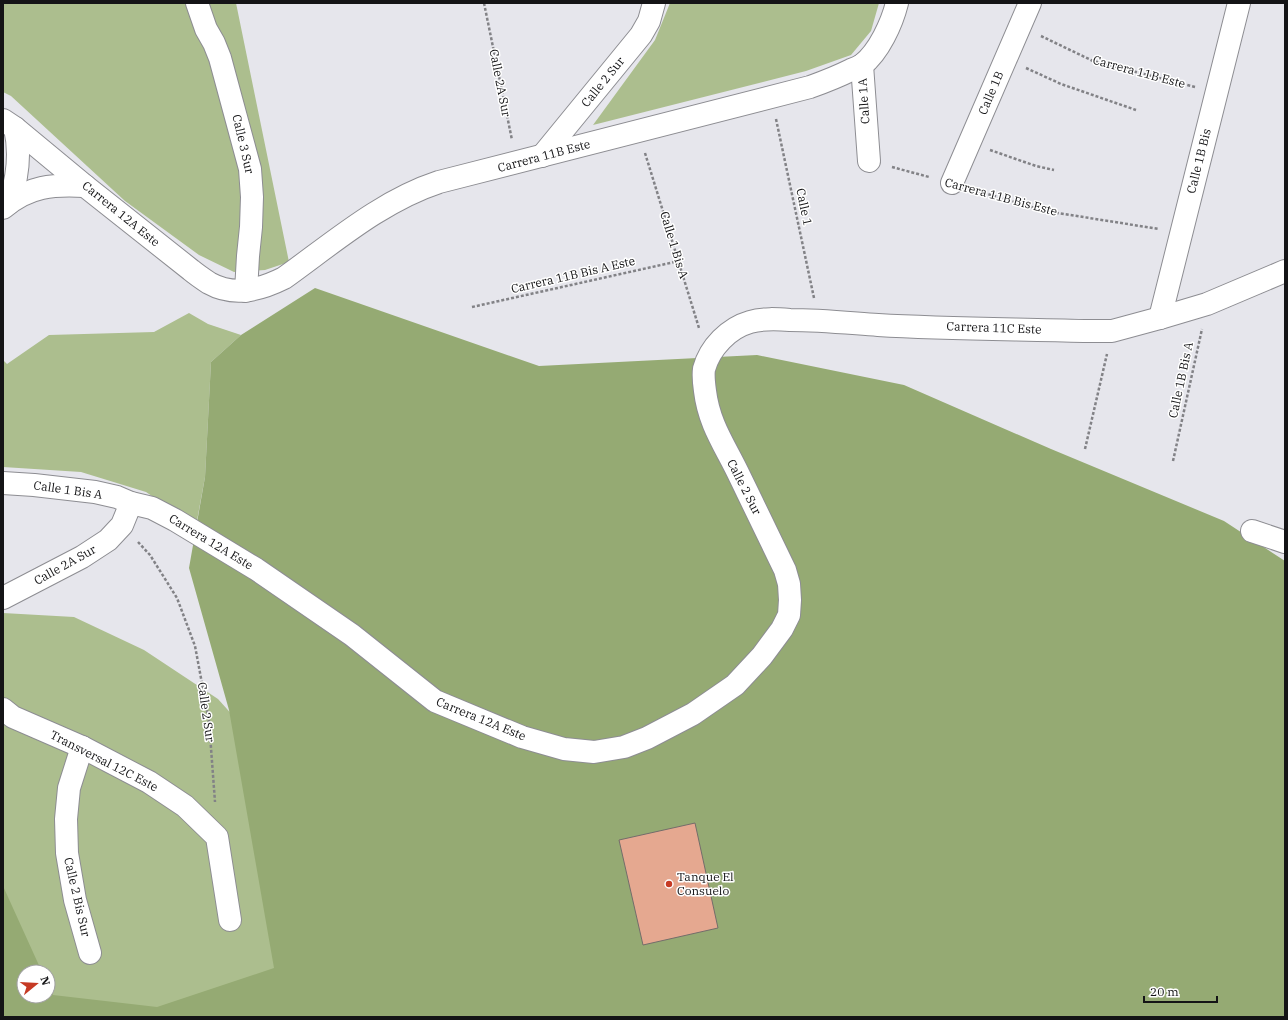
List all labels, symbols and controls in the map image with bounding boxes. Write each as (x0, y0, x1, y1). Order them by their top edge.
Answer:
street label: Calle 2A Sur (487, 48, 515, 119)
street label: Carrera 11B Este (1091, 52, 1187, 91)
street label: Calle 2 Sur (578, 53, 628, 110)
street label: Calle 1B (975, 69, 1006, 117)
street label: Calle 1A (854, 77, 873, 125)
street label: Calle 3 Sur (229, 113, 258, 176)
street label: Calle 1B Bis (1183, 127, 1214, 195)
street label: Carrera 11B Este (496, 136, 592, 175)
street label: Carrera 11B Bis Este (943, 174, 1059, 219)
street label: Carrera 12A Este (79, 178, 163, 249)
street label: Calle 1 (793, 187, 816, 227)
street label: Calle 1 Bis A (657, 210, 692, 281)
street label: Carrera 11B Bis A Este (509, 253, 636, 296)
street label: Carrera 11C Este (946, 318, 1042, 337)
street label: Calle 1B Bis A (1165, 340, 1196, 419)
street label: Calle 2 Sur (724, 456, 765, 518)
street label: Calle 1 Bis A (33, 477, 104, 502)
street label: Carrera 12A Este (166, 511, 256, 573)
street label: Calle 2A Sur (31, 541, 99, 588)
street label: Calle 2 Sur (195, 681, 218, 744)
street label: Carrera 12A Este (434, 694, 528, 743)
street label: Transversal 12C Este (48, 727, 161, 794)
street label: Calle 2 Bis Sur (61, 856, 94, 939)
place label: Tanque El Consuelo (677, 869, 734, 898)
marker: Tanque El Consuelo (664, 879, 674, 889)
north arrow (16, 964, 56, 1004)
text: N (38, 975, 54, 987)
scale bar (1144, 978, 1217, 1004)
text: 20 m (1150, 984, 1179, 999)

